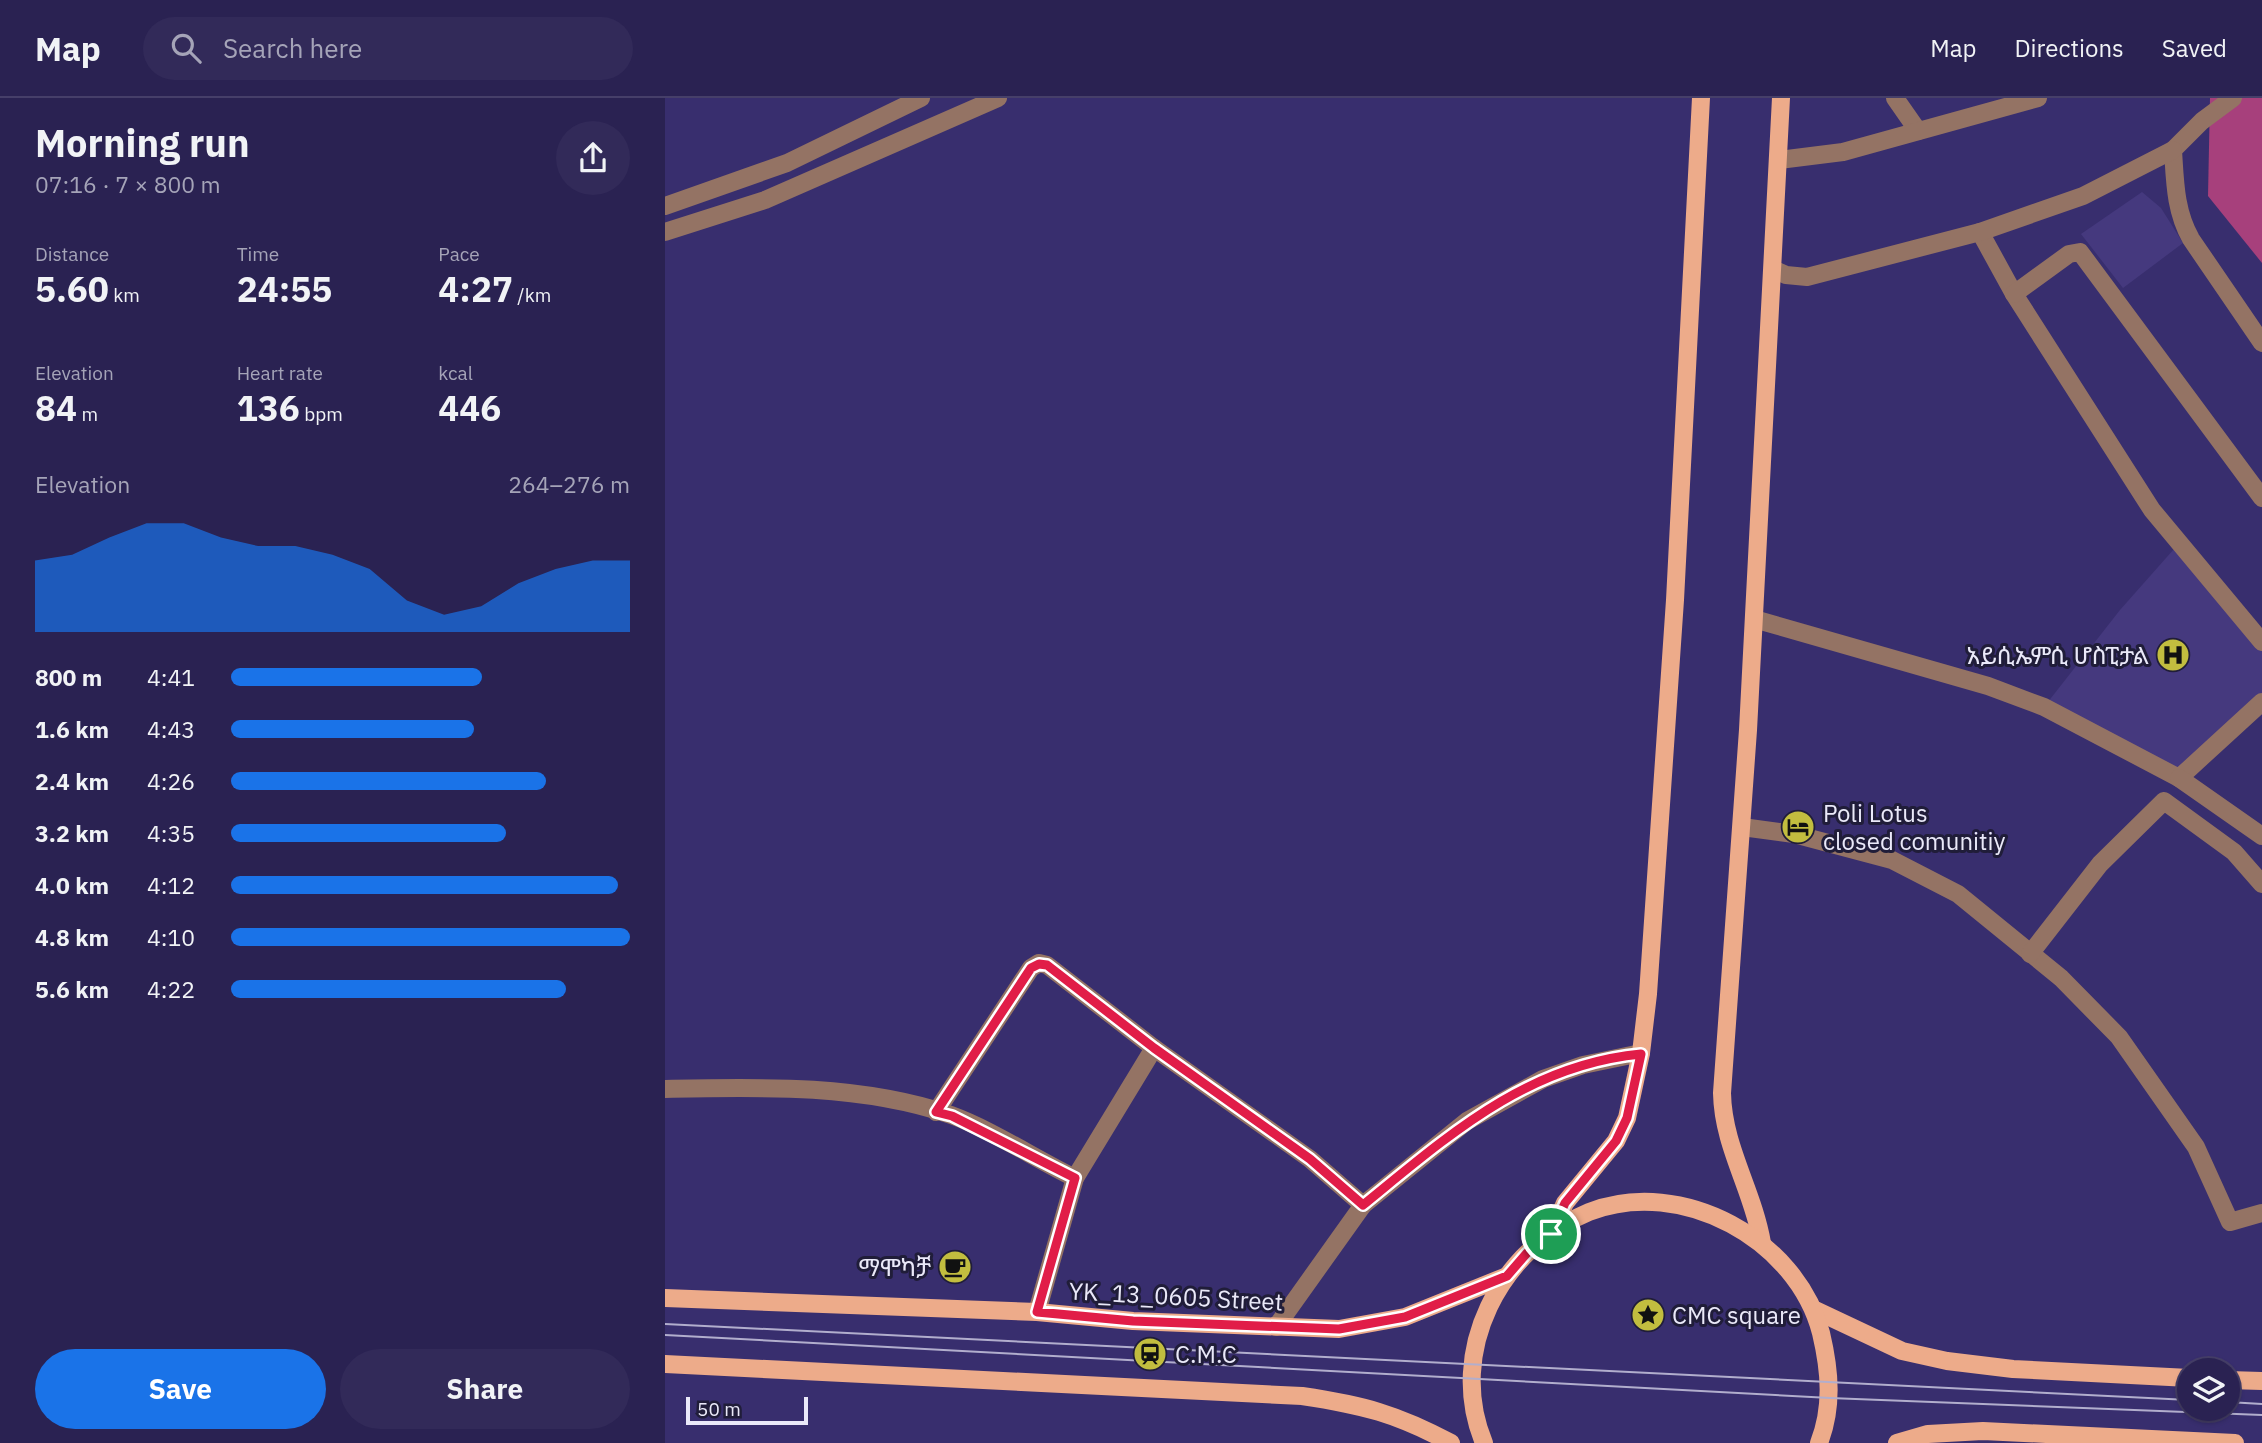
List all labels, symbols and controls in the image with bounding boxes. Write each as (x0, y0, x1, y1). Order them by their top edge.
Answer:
search box (143, 17, 633, 80)
text: Map (35, 27, 101, 70)
icon: search (167, 29, 205, 67)
text: Search here (223, 31, 362, 65)
text: Map (1930, 32, 1976, 64)
text: Directions (2014, 32, 2124, 64)
text: Saved (2162, 32, 2227, 64)
text: Morning run (35, 118, 250, 167)
button: share (556, 121, 630, 195)
text: 07:16 · 7 × 800 m (35, 169, 221, 199)
text: Distance (35, 242, 109, 266)
text: Time (237, 242, 279, 266)
text: Pace (438, 242, 480, 266)
text: 5.60 (35, 266, 109, 312)
text: 24:55 (237, 266, 332, 312)
text: 4:27 (438, 266, 513, 312)
text: km (109, 283, 140, 307)
text: /km (513, 283, 551, 307)
text: Elevation (35, 361, 114, 385)
text: Heart rate (237, 361, 323, 385)
text: kcal (438, 361, 473, 385)
text: 84 (35, 385, 77, 431)
text: 136 (237, 385, 300, 431)
text: 446 (438, 385, 501, 431)
text: m (77, 402, 98, 426)
text: bpm (300, 402, 343, 426)
text: Elevation (35, 469, 130, 499)
text: 264–276 m (508, 469, 630, 499)
hospital icon: አይሲኤምሲ ሆስፒታል (2154, 636, 2192, 674)
place label: አይሲኤምሲ ሆስፒታል (1966, 639, 2149, 671)
text: 800 m (35, 662, 102, 692)
text: 4:41 (147, 662, 195, 692)
text: 1.6 km (35, 714, 109, 744)
text: 4:43 (147, 714, 195, 744)
text: 2.4 km (35, 766, 109, 796)
text: 4:26 (147, 766, 195, 796)
place label: Poli Lotus closed comunitiy (1823, 797, 2005, 857)
hotel icon: Poli Lotus closed comunitiy (1779, 808, 1817, 846)
text: 3.2 km (35, 818, 109, 848)
text: 4:35 (147, 818, 195, 848)
text: 4.0 km (35, 870, 109, 900)
text: 4:12 (147, 870, 195, 900)
text: 4.8 km (35, 922, 109, 952)
text: 4:10 (147, 922, 195, 952)
text: 5.6 km (35, 974, 109, 1004)
text: 4:22 (147, 974, 195, 1004)
pin (1521, 1204, 1581, 1264)
icon: arrive (1532, 1215, 1570, 1253)
cafe icon: ማሞካቻ (936, 1248, 974, 1286)
place label: ማሞካቻ (858, 1251, 931, 1283)
street label: YK_13_0605 Street (1068, 1274, 1284, 1318)
place icon: CMC square (1629, 1296, 1667, 1334)
place label: CMC square (1672, 1299, 1801, 1331)
station icon: C.M.C (1131, 1335, 1169, 1373)
place label: C.M.C (1175, 1338, 1237, 1370)
button: Save (35, 1349, 326, 1429)
button: Share (340, 1349, 630, 1429)
map controls (2177, 1358, 2240, 1421)
button: layers (2177, 1358, 2240, 1421)
scale bar (686, 1394, 809, 1426)
text: 50 m (697, 1397, 741, 1421)

